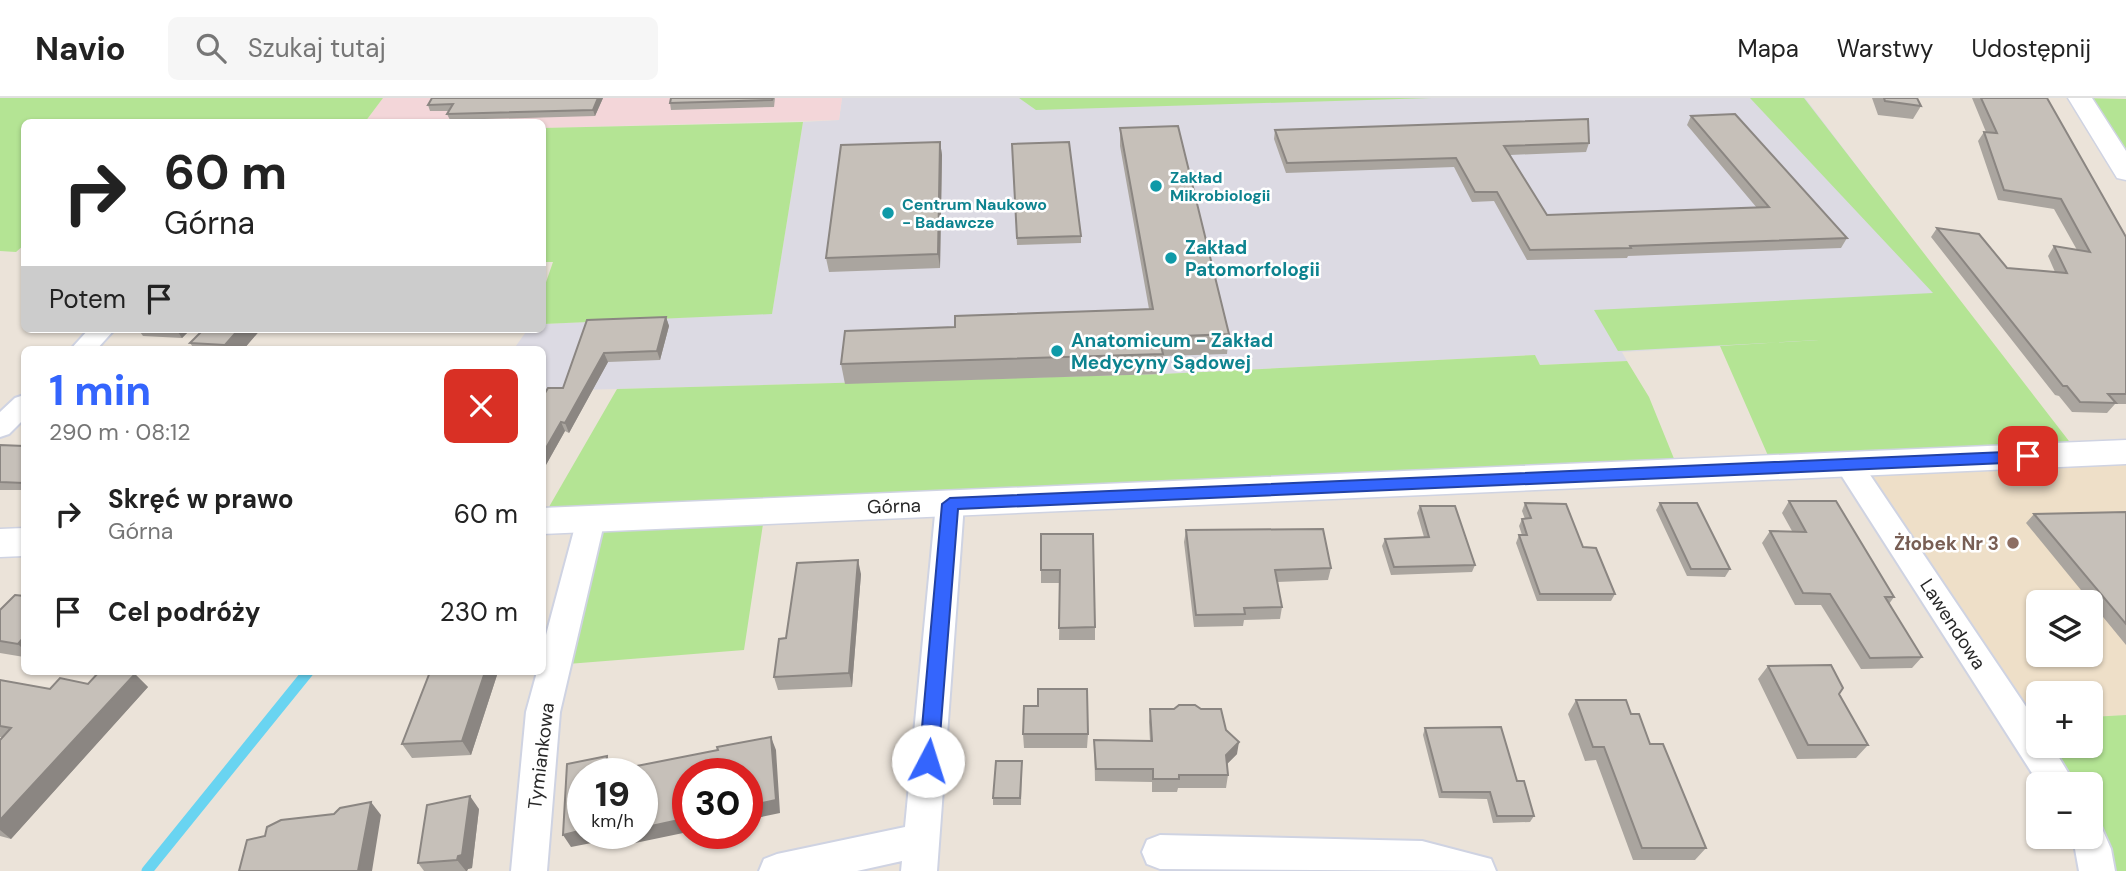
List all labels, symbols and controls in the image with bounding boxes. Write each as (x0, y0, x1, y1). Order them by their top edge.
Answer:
search box (168, 17, 658, 80)
text: Navio (35, 27, 126, 70)
icon: search (192, 29, 230, 67)
text: Szukaj tutaj (248, 31, 386, 65)
text: Mapa (1737, 33, 1799, 64)
text: Warstwy (1837, 33, 1933, 64)
text: Udostępnij (1971, 33, 2091, 64)
text: 60 m (164, 140, 287, 204)
icon: right (49, 147, 140, 238)
place label: Zakład Mikrobiologii (1170, 167, 1270, 206)
marker: Zakład Mikrobiologii (1148, 178, 1164, 194)
place label: Centrum Naukowo - Badawcze (902, 194, 1047, 233)
text: Górna (164, 202, 255, 244)
marker: Centrum Naukowo - Badawcze (880, 205, 896, 221)
place label: Zakład Patomorfologii (1185, 235, 1320, 282)
marker: Zakład Patomorfologii (1163, 250, 1179, 266)
icon: arrive (140, 280, 178, 318)
text: Potem (49, 282, 126, 316)
place label: Anatomicum - Zakład Medycyny Sądowej (1071, 328, 1273, 375)
marker: Anatomicum - Zakład Medycyny Sądowej (1049, 343, 1065, 359)
text: 1 min (49, 363, 151, 418)
button: close (444, 369, 518, 443)
text: 290 m · 08:12 (49, 417, 190, 447)
pin (1998, 426, 2058, 486)
icon: arrive (2009, 437, 2047, 475)
text: Skręć w prawo (108, 482, 294, 516)
street label: Górna (867, 493, 921, 519)
icon: right (49, 495, 87, 533)
text: 60 m (454, 497, 518, 531)
text: Górna (108, 516, 173, 546)
place label: Żłobek Nr 3 (1894, 531, 1999, 556)
marker: Żłobek Nr 3 (2005, 535, 2021, 551)
street label: Lawendowa (1914, 574, 1992, 674)
map controls (2026, 590, 2103, 849)
button: layers (2026, 590, 2103, 667)
icon: arrive (49, 593, 87, 631)
text: Cel podróży (108, 595, 261, 629)
text: 230 m (440, 595, 518, 629)
button: + (2026, 681, 2103, 758)
street label: Tymiankowa (522, 701, 560, 811)
position arrow (891, 724, 965, 798)
speed limit sign: 30 (672, 758, 763, 849)
text: 19 (595, 771, 630, 817)
button: − (2026, 772, 2103, 849)
text: km/h (591, 809, 634, 833)

